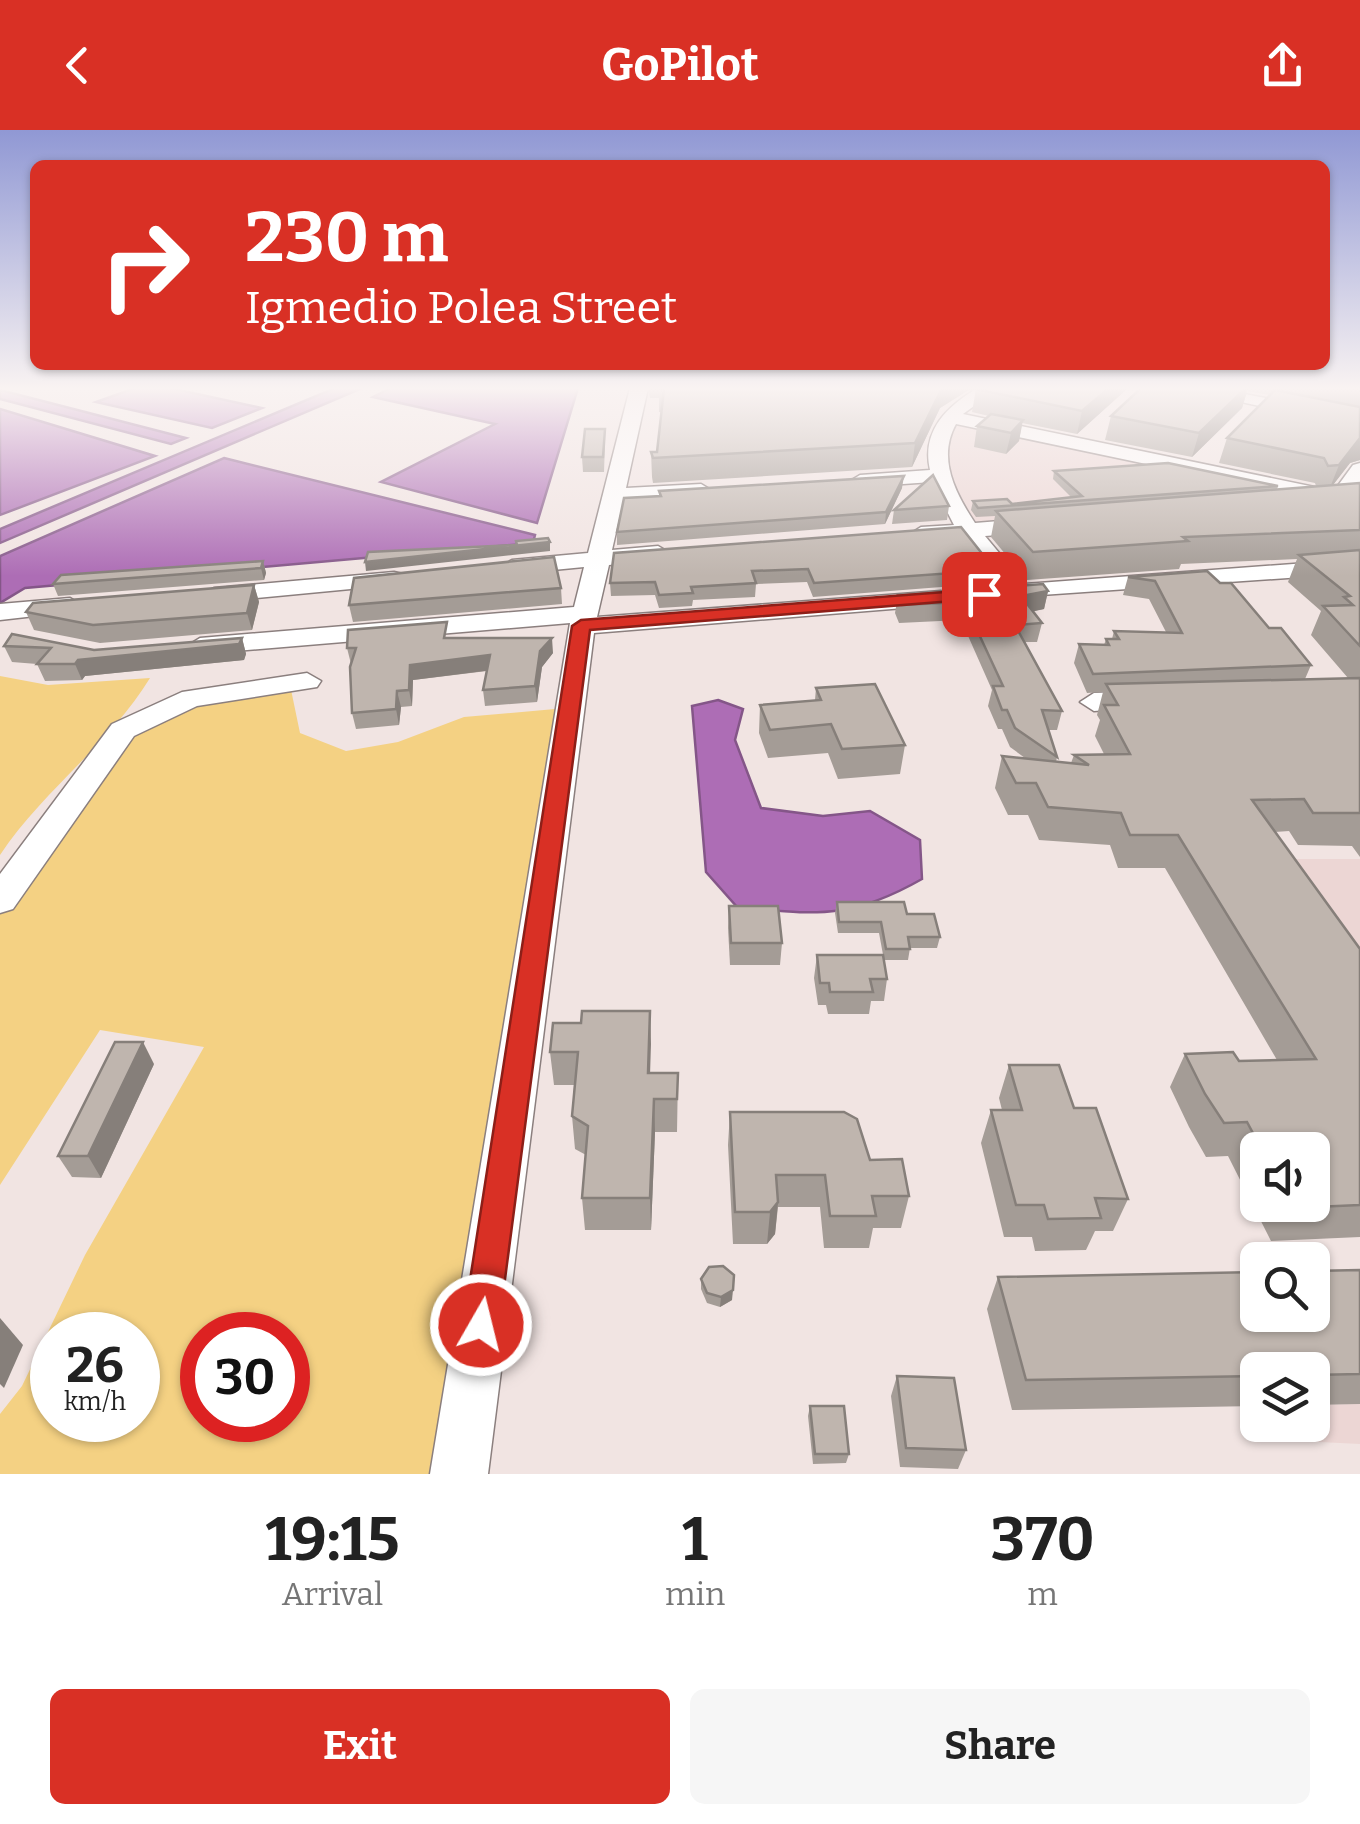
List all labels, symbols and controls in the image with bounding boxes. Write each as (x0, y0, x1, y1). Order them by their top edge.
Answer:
icon: back (50, 38, 105, 93)
text: GoPilot (601, 38, 759, 92)
icon: share (1255, 38, 1310, 93)
text: 230 m (245, 196, 449, 280)
icon: right (80, 200, 210, 330)
text: Igmedio Polea Street (245, 281, 677, 335)
pin (942, 552, 1027, 637)
icon: arrive (957, 567, 1012, 622)
map controls (1240, 1132, 1330, 1442)
button: sound (1240, 1132, 1330, 1222)
button: search (1240, 1242, 1330, 1332)
position arrow (429, 1273, 533, 1377)
speed limit sign: 30 (180, 1312, 310, 1442)
text: 26 (66, 1335, 124, 1395)
button: layers (1240, 1352, 1330, 1442)
text: km/h (64, 1387, 126, 1417)
text: 19:15 (265, 1504, 400, 1576)
text: 1 (682, 1504, 708, 1576)
text: 370 (991, 1504, 1095, 1576)
text: Arrival (282, 1575, 383, 1613)
text: min (665, 1575, 725, 1613)
text: m (1027, 1575, 1058, 1613)
button: Exit (50, 1689, 670, 1804)
button: Share (690, 1689, 1310, 1804)

